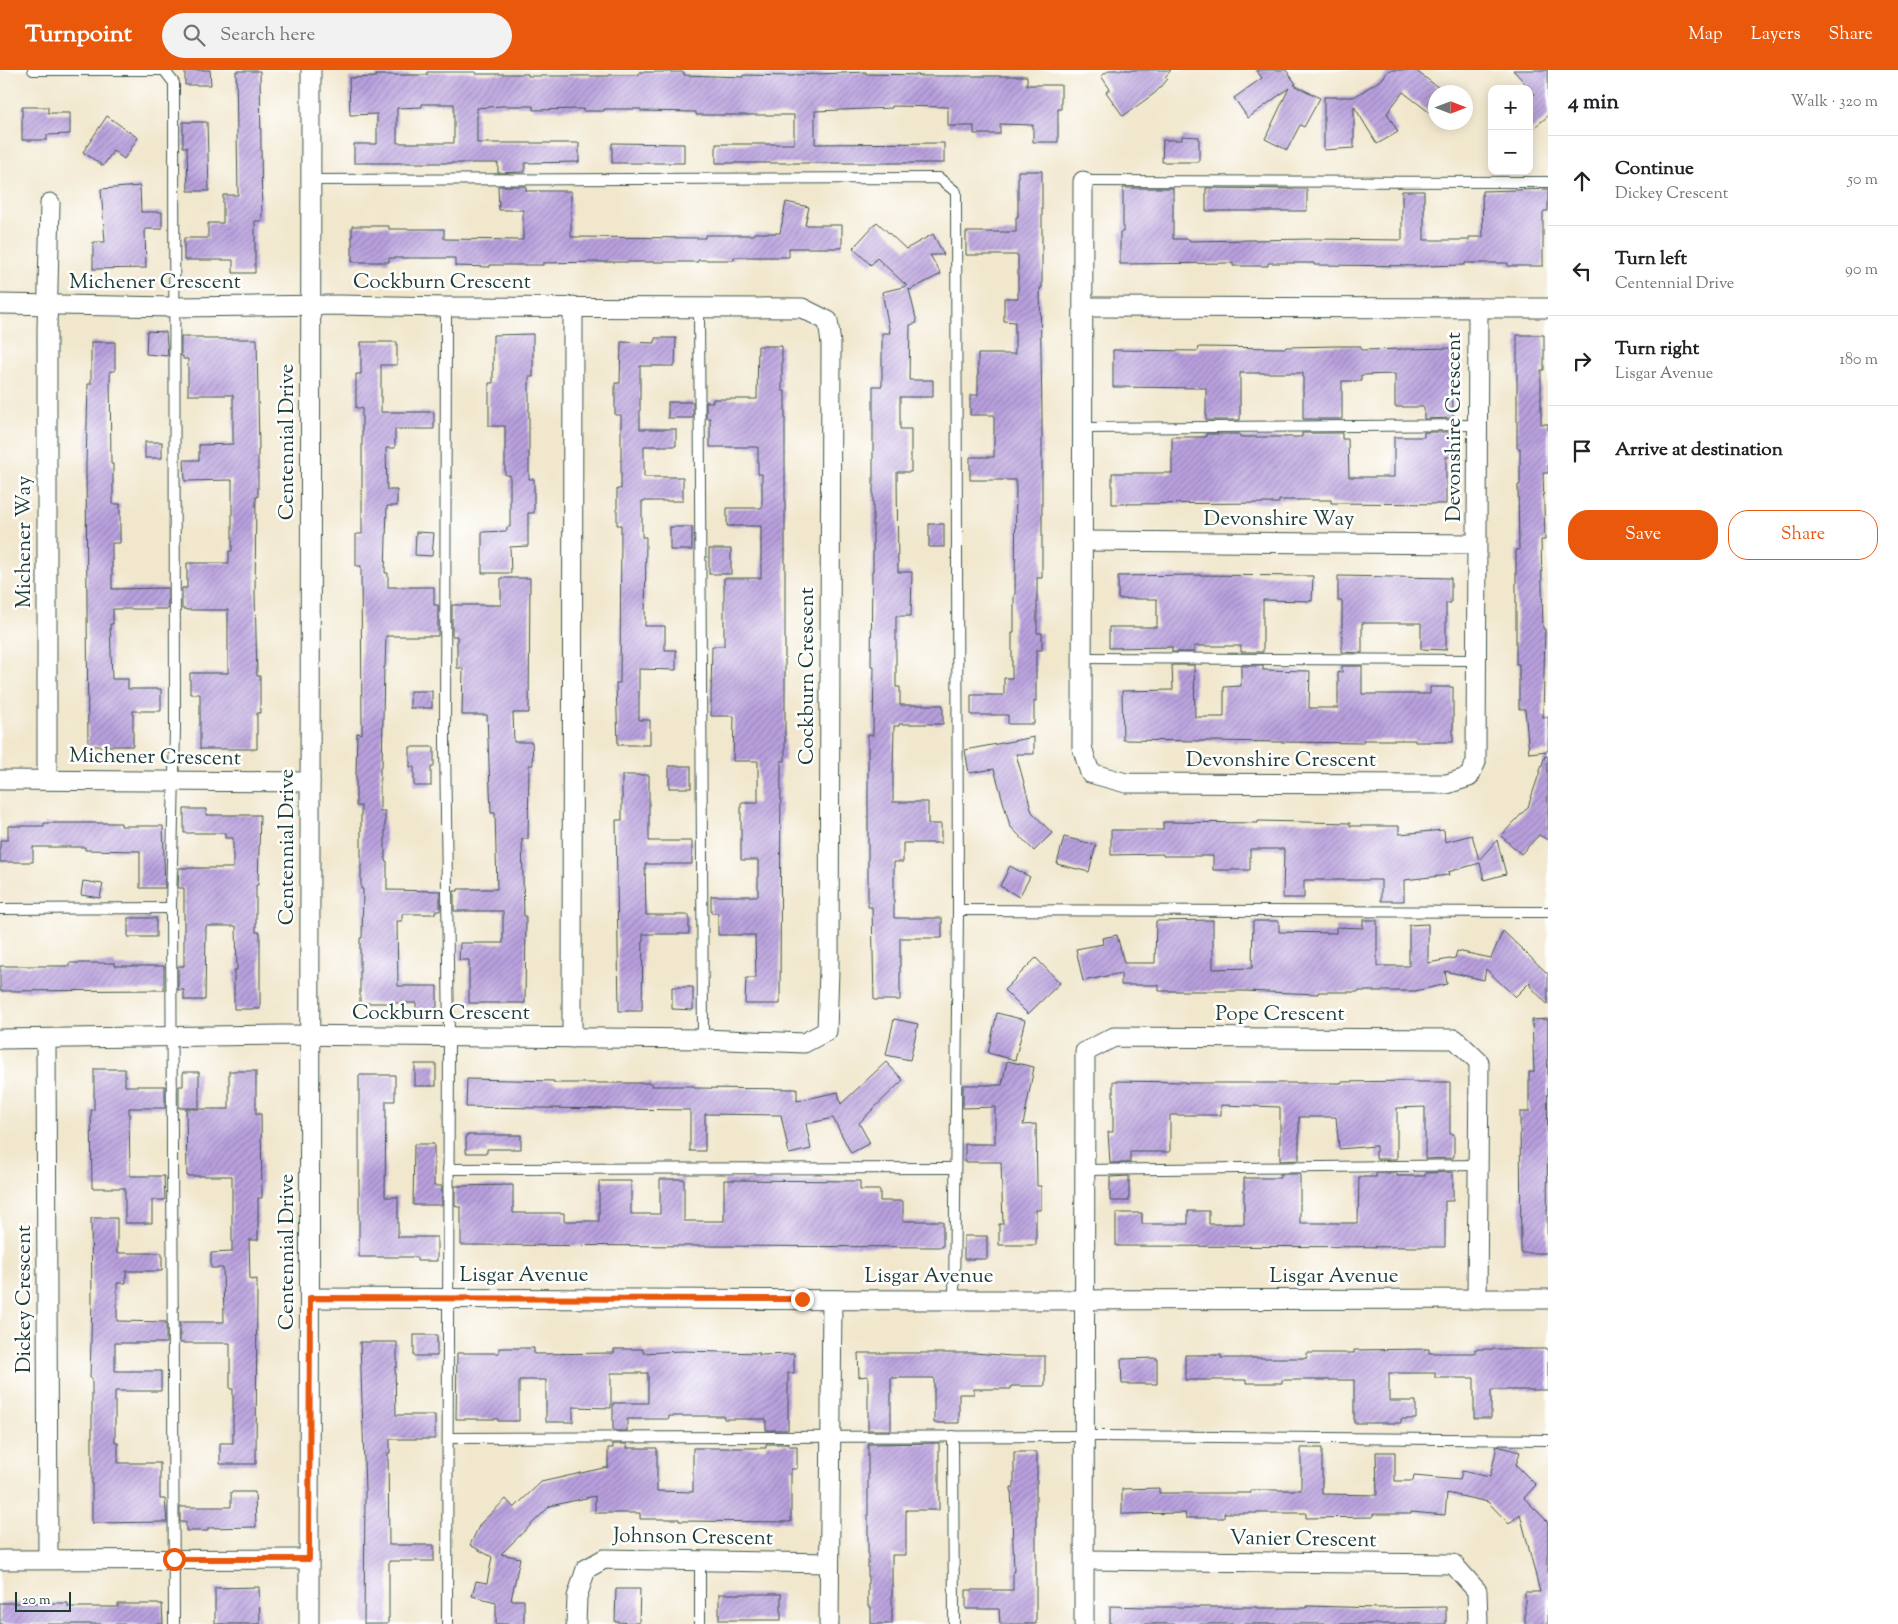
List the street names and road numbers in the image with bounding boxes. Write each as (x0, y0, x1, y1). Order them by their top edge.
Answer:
street label: Michener Crescent (69, 268, 241, 298)
street label: Cockburn Crescent (353, 268, 531, 298)
street label: Devonshire Crescent (1440, 332, 1470, 522)
street label: Centennial Drive (273, 364, 303, 520)
street label: Michener Way (10, 475, 40, 608)
street label: Devonshire Way (1204, 505, 1355, 535)
street label: Cockburn Crescent (793, 587, 823, 765)
street label: Michener Crescent (69, 742, 241, 774)
street label: Devonshire Crescent (1186, 746, 1376, 776)
street label: Centennial Drive (273, 769, 303, 925)
street label: Cockburn Crescent (352, 999, 530, 1029)
street label: Pope Crescent (1215, 1000, 1345, 1030)
street label: Centennial Drive (273, 1174, 303, 1330)
street label: Dickey Crescent (10, 1225, 40, 1373)
street label: Lisgar Avenue (459, 1261, 589, 1291)
street label: Lisgar Avenue (864, 1262, 994, 1292)
street label: Lisgar Avenue (1269, 1262, 1399, 1292)
street label: Johnson Crescent (612, 1522, 773, 1554)
street label: Vanier Crescent (1229, 1524, 1377, 1556)

